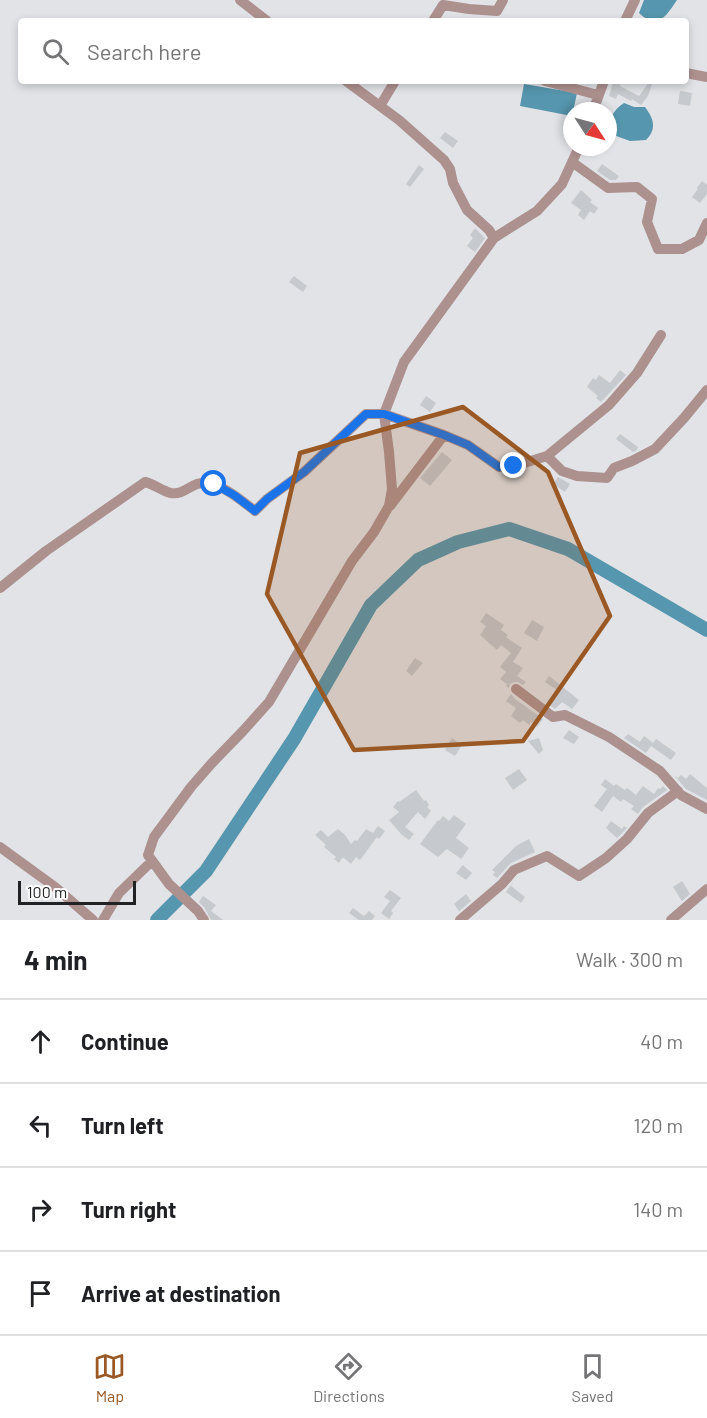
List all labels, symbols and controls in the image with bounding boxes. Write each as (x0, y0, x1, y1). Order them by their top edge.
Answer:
search box (18, 18, 689, 84)
icon: search (39, 35, 72, 68)
text: Search here (87, 38, 201, 64)
north arrow (563, 102, 617, 156)
route end (500, 452, 526, 478)
route start (200, 470, 226, 496)
scale bar (18, 878, 136, 906)
text: 100 m (27, 882, 67, 901)
text: 4 min (24, 944, 88, 975)
text: Walk · 300 m (576, 947, 683, 971)
icon: ahead (24, 1025, 57, 1058)
text: Continue (81, 1028, 169, 1054)
text: 40 m (640, 1029, 683, 1053)
icon: left (24, 1109, 57, 1142)
text: Turn left (81, 1112, 164, 1138)
text: 120 m (633, 1113, 683, 1137)
icon: right (24, 1193, 57, 1226)
text: Turn right (81, 1196, 176, 1222)
text: 140 m (633, 1197, 683, 1221)
icon: arrive (24, 1277, 57, 1310)
text: Arrive at destination (81, 1280, 280, 1306)
tab: Map (93, 1350, 126, 1405)
tab: Directions (313, 1350, 385, 1405)
tab: Saved (572, 1350, 614, 1405)

